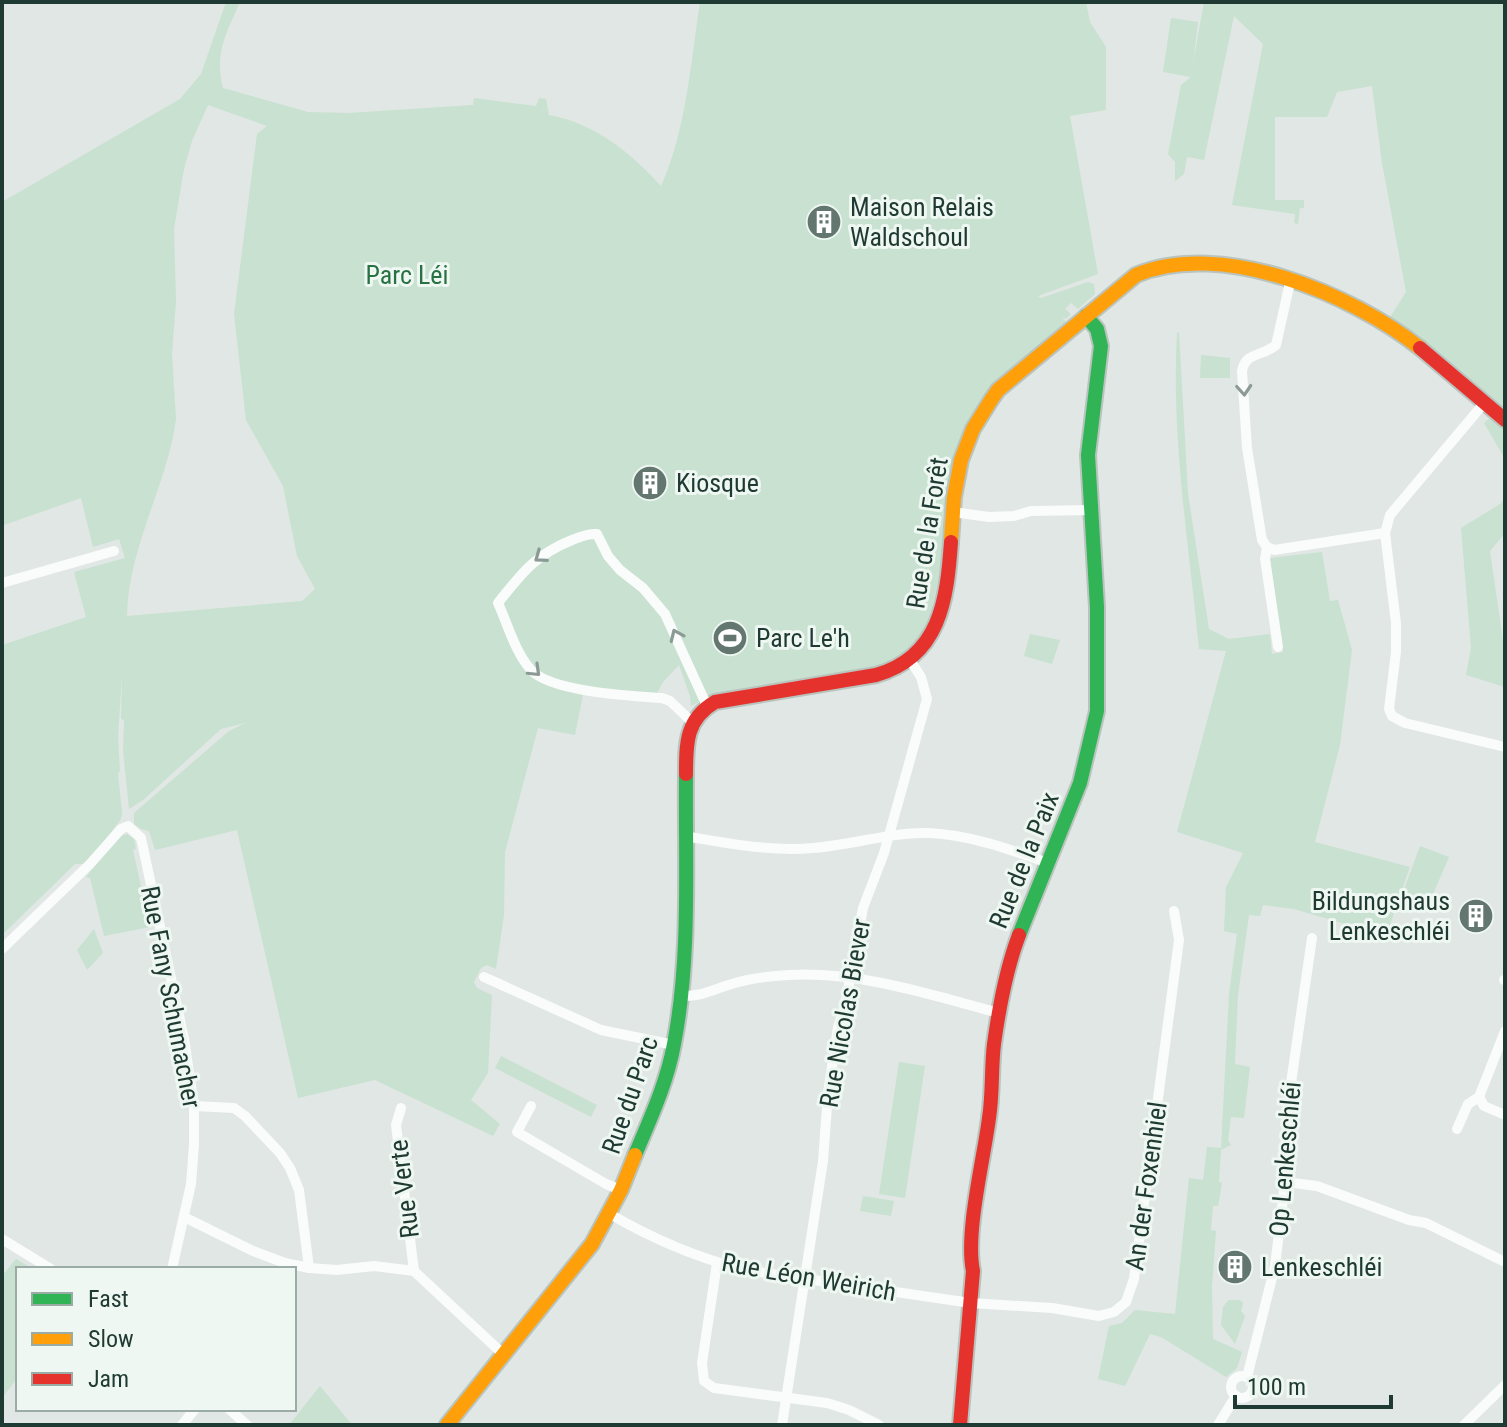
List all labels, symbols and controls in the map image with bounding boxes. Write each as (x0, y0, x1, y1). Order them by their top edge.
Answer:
place label: Maison Relais Waldschoul (850, 192, 994, 252)
building icon: Maison Relais Waldschoul (805, 203, 843, 241)
park label: Parc Léi (366, 260, 448, 290)
one-way arrow (1235, 384, 1252, 397)
street label: Rue de la Forêt (900, 455, 954, 611)
building icon: Kiosque (631, 464, 669, 502)
place label: Kiosque (676, 468, 759, 498)
one-way arrow (534, 547, 549, 562)
sports icon: Parc Le'h (711, 619, 749, 657)
place label: Parc Le'h (756, 623, 850, 653)
one-way arrow (670, 629, 686, 643)
one-way arrow (526, 661, 540, 676)
street label: Rue de la Paix (983, 788, 1065, 932)
street label: Rue Fany Schumacher (135, 883, 207, 1111)
place label: Bildungshaus Lenkeschléi (1312, 886, 1450, 946)
building icon: Bildungshaus Lenkeschléi (1457, 897, 1495, 935)
street label: Rue Nicolas Biever (814, 916, 876, 1110)
street label: Rue du Parc (596, 1032, 664, 1158)
street label: Op Lenkeschléi (1263, 1080, 1307, 1238)
street label: An der Foxenhiel (1119, 1100, 1173, 1272)
street label: Rue Verte (383, 1138, 425, 1240)
street label: Rue Léon Weirich (719, 1247, 899, 1307)
building icon: Lenkeschléi (1216, 1248, 1254, 1286)
place label: Lenkeschléi (1261, 1252, 1382, 1282)
legend (16, 1267, 296, 1411)
text: Fast (88, 1285, 129, 1313)
text: Slow (88, 1325, 134, 1353)
scale bar (1235, 1359, 1391, 1409)
text: Jam (88, 1365, 129, 1393)
text: 100 m (1247, 1373, 1306, 1401)

